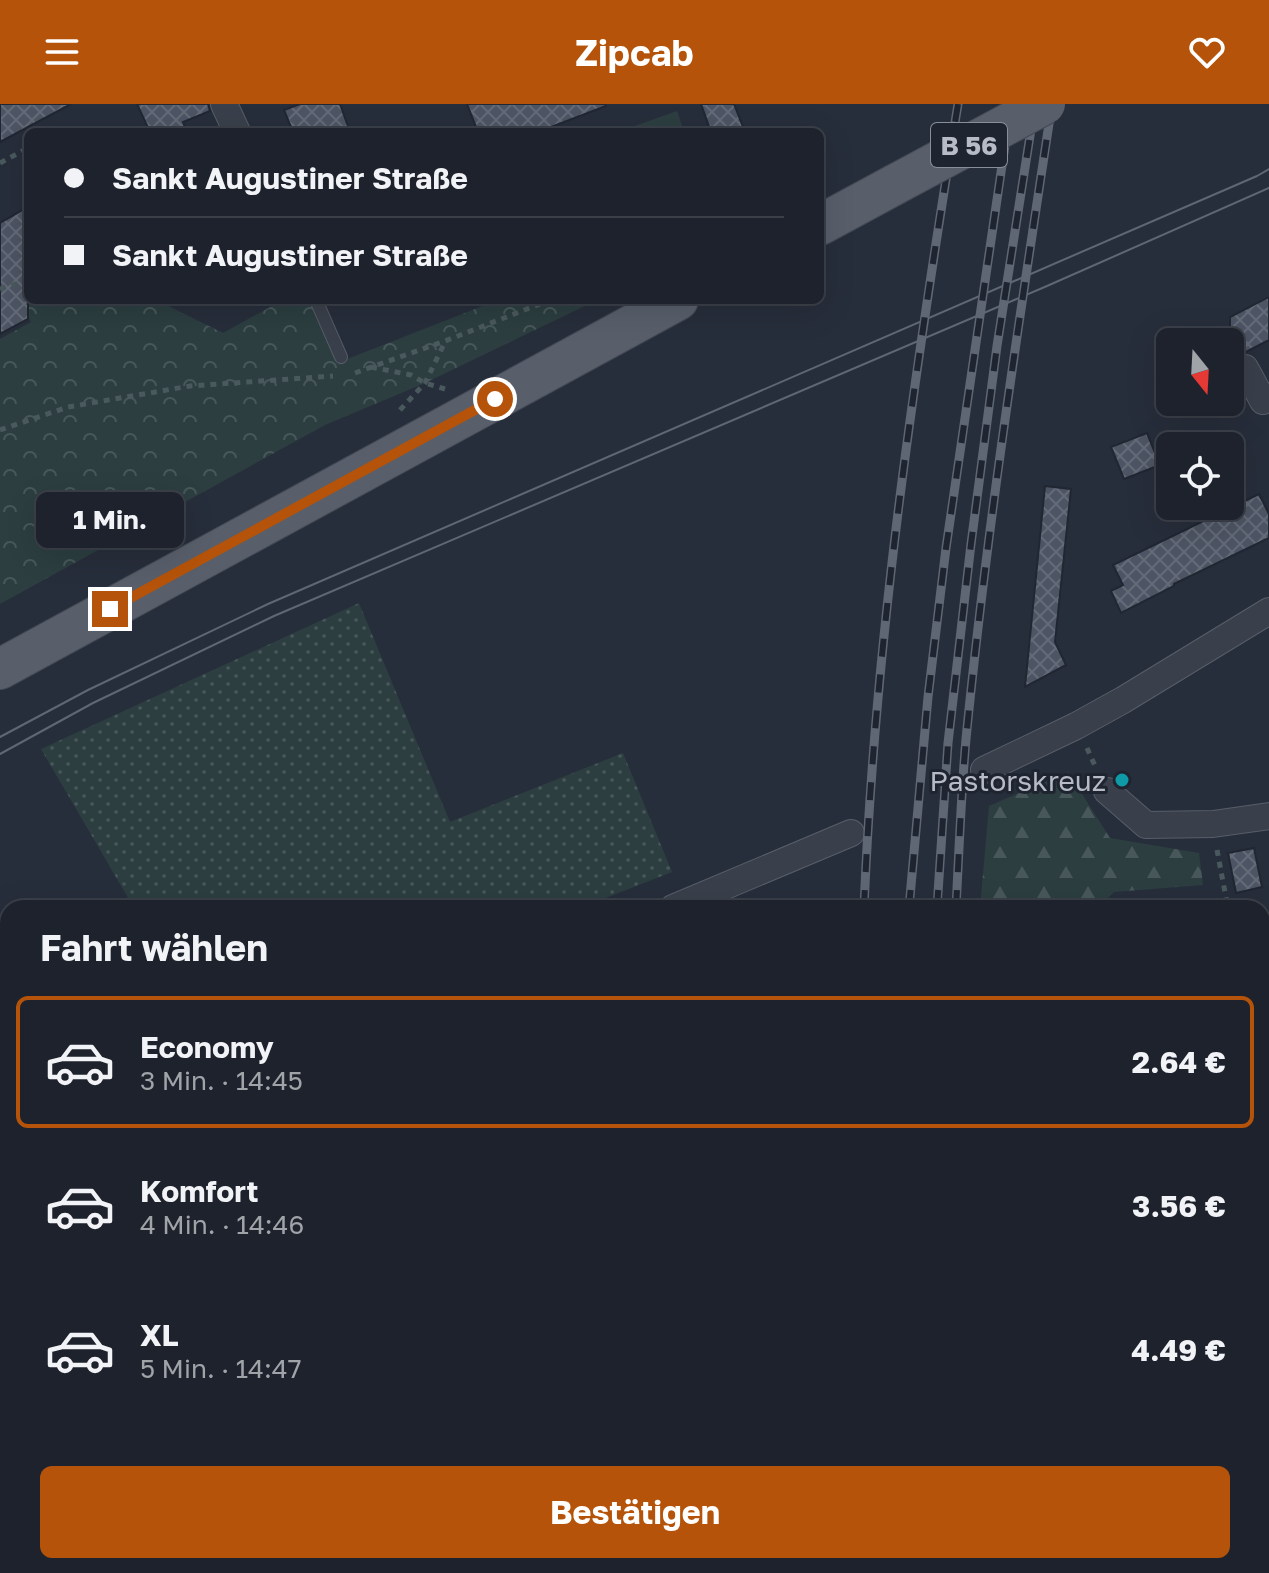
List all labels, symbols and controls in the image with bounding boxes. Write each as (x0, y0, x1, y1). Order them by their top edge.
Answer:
icon: menu (40, 30, 84, 74)
icon: heart (1185, 30, 1229, 74)
text: Zipcab (575, 31, 694, 74)
road number: B 56 (931, 123, 1007, 167)
text: Sankt Augustiner Straße (112, 160, 468, 196)
text: Sankt Augustiner Straße (112, 237, 468, 273)
north arrow (1156, 328, 1244, 416)
map controls (1156, 328, 1244, 520)
route start (477, 381, 513, 417)
button: locate (1156, 432, 1244, 520)
callout: 1 Min. (36, 493, 184, 549)
text: 1 Min. (73, 504, 147, 535)
route end (92, 591, 128, 627)
place label: Pastorskreuz (930, 764, 1106, 797)
marker: Pastorskreuz (1113, 771, 1131, 789)
text: Fahrt wählen (40, 926, 268, 969)
icon: car (44, 1026, 116, 1098)
text: Economy (140, 1029, 274, 1065)
text: 2.64 € (1132, 1044, 1226, 1080)
text: 3 Min. · 14:45 (140, 1065, 303, 1096)
icon: car (44, 1170, 116, 1242)
text: Komfort (140, 1173, 259, 1209)
text: 3.56 € (1132, 1188, 1226, 1224)
text: 4 Min. · 14:46 (140, 1209, 304, 1240)
icon: car (44, 1314, 116, 1386)
text: XL (140, 1317, 179, 1353)
text: 4.49 € (1131, 1332, 1226, 1368)
text: 5 Min. · 14:47 (140, 1353, 301, 1384)
button: Bestätigen (40, 1466, 1230, 1558)

